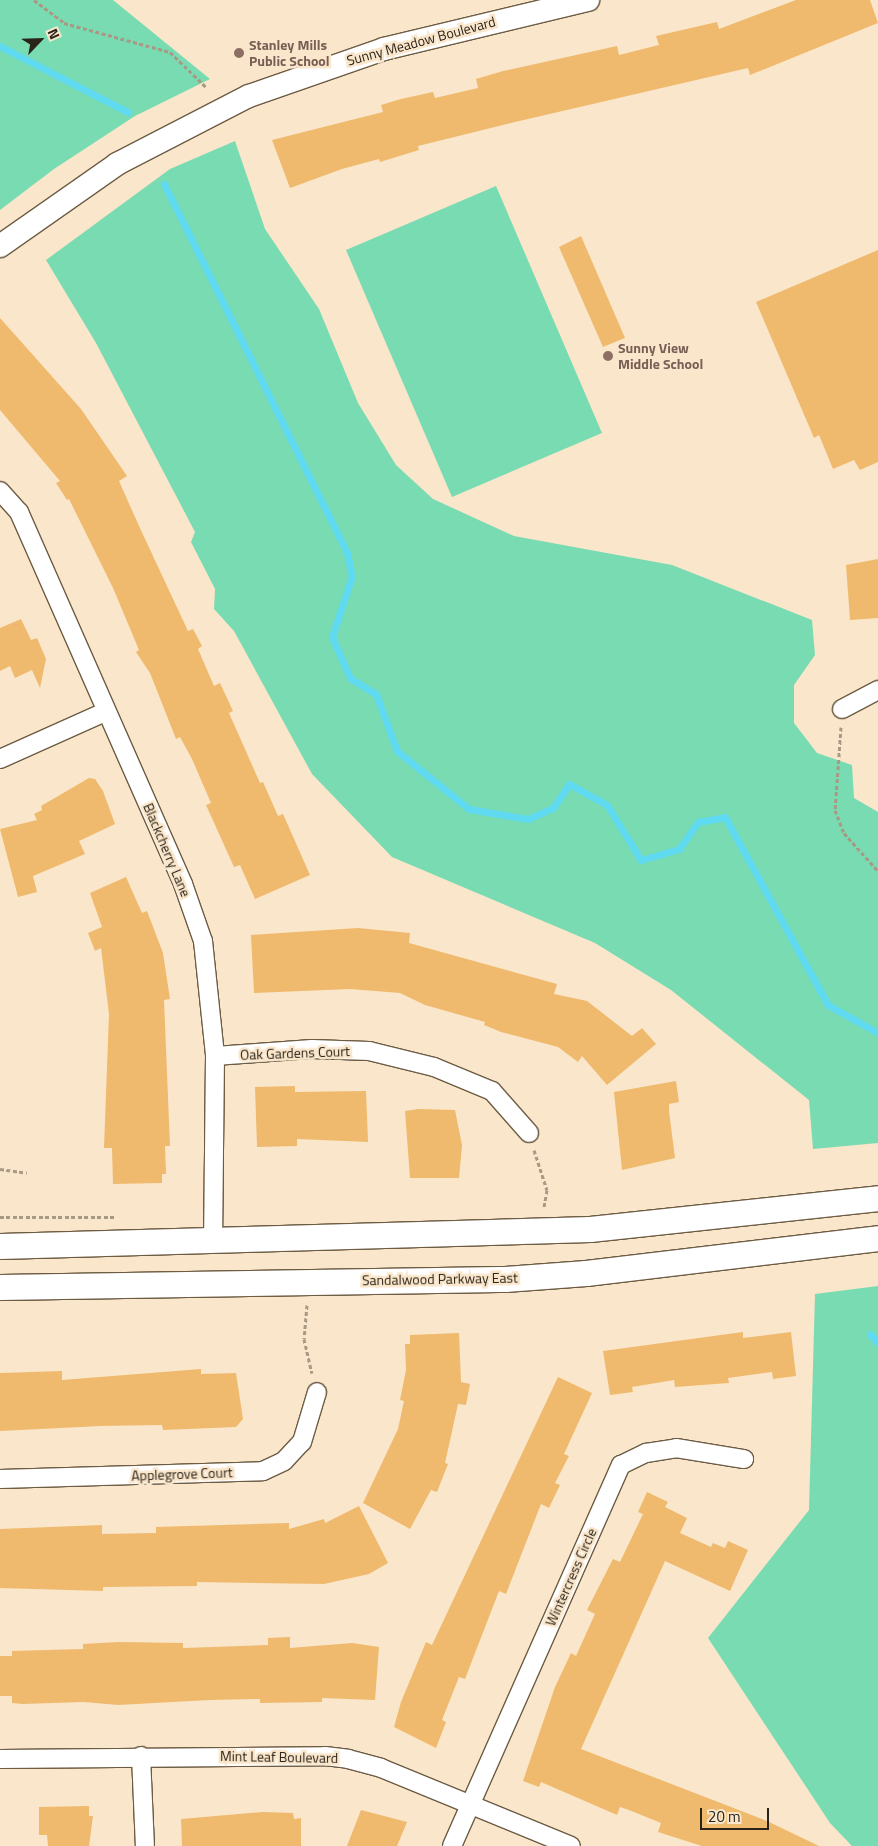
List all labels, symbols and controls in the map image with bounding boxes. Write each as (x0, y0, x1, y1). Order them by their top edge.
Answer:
street label: Sunny Meadow Boulevard (345, 13, 497, 69)
north arrow (15, 15, 65, 65)
text: N (43, 25, 66, 42)
place label: Stanley Mills Public School (249, 37, 330, 70)
marker: Stanley Mills Public School (233, 47, 245, 59)
place label: Sunny View Middle School (618, 340, 703, 372)
marker: Sunny View Middle School (602, 350, 614, 362)
street label: Blackcherry Lane (140, 801, 194, 899)
street label: Oak Gardens Court (240, 1043, 350, 1063)
street label: Sandalwood Parkway East (362, 1269, 518, 1289)
street label: Applegrove Court (131, 1464, 233, 1484)
street label: Wintercress Circle (542, 1525, 600, 1629)
street label: Mint Leaf Boulevard (220, 1748, 338, 1766)
scale bar (703, 1798, 772, 1830)
text: 20 m (708, 1805, 741, 1828)

